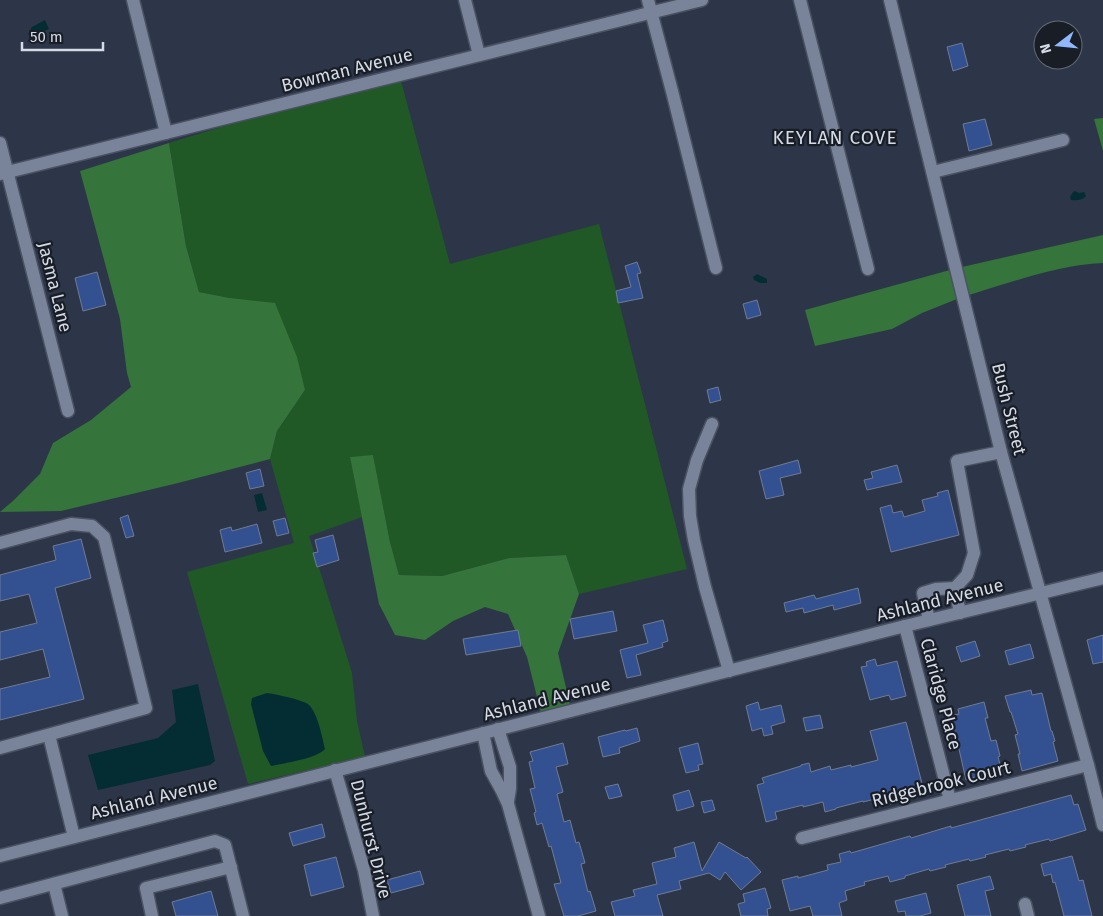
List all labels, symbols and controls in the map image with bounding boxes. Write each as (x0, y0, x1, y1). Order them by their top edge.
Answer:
scale bar (22, 20, 104, 52)
north arrow (1033, 20, 1083, 70)
text: 50 m (30, 28, 63, 46)
text: N (1037, 42, 1055, 55)
street label: Bowman Avenue (279, 43, 415, 97)
district label: KEYLAN COVE (772, 126, 898, 149)
street label: Jasma Lane (33, 239, 77, 335)
street label: Bush Street (987, 361, 1031, 458)
street label: Ashland Avenue (874, 574, 1006, 626)
street label: Claridge Place (916, 636, 966, 752)
street label: Ashland Avenue (481, 673, 613, 725)
street label: Ridgebrook Court (870, 756, 1013, 812)
street label: Ashland Avenue (88, 772, 220, 824)
street label: Dunhurst Drive (346, 777, 396, 901)

